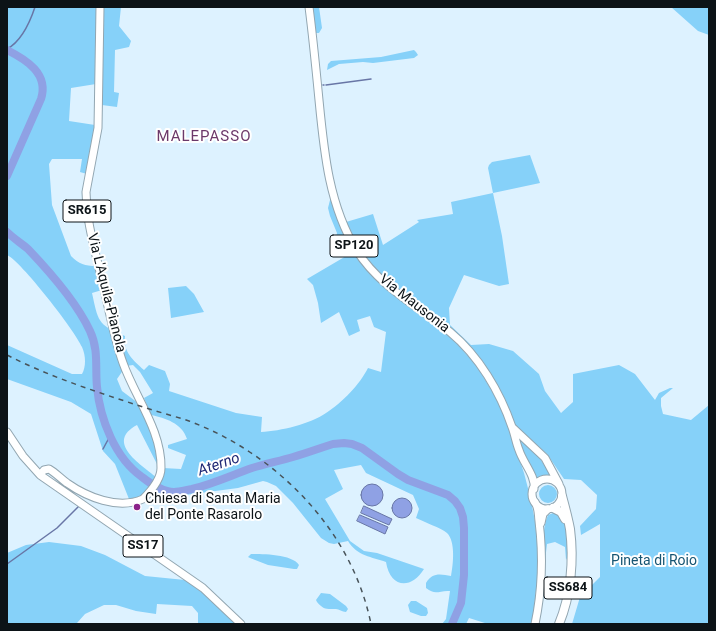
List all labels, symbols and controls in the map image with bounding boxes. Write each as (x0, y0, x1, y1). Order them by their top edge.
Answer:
district label: MALEPASSO (157, 128, 251, 146)
road number: SR615 (63, 200, 111, 222)
street label: Via L'Aquila-Pianola (83, 232, 129, 354)
road number: SP120 (330, 235, 378, 257)
street label: Via Mausonia (375, 271, 453, 337)
water label: Aterno (196, 449, 242, 481)
place label: Chiesa di Santa Maria del Ponte Rasarolo (145, 491, 281, 524)
marker: Chiesa di Santa Maria del Ponte Rasarolo (132, 502, 142, 512)
road number: SS17 (123, 535, 163, 557)
park label: Pineta di Roio (611, 553, 697, 569)
road number: SS684 (544, 577, 592, 599)

